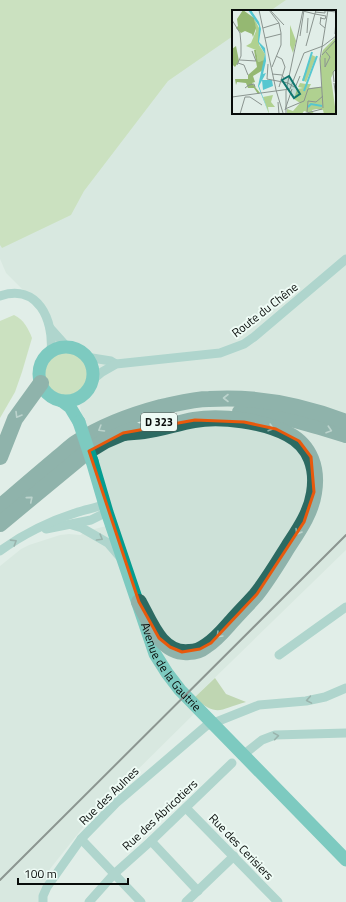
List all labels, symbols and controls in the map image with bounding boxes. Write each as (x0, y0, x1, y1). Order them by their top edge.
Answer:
inset map (232, 10, 336, 114)
street label: Route du Chêne (227, 278, 302, 342)
one-way arrow (223, 394, 229, 402)
one-way arrow (15, 411, 22, 418)
road number: D 323 (141, 413, 177, 431)
one-way arrow (268, 423, 275, 432)
one-way arrow (98, 424, 105, 431)
one-way arrow (325, 425, 332, 433)
one-way arrow (25, 497, 32, 504)
one-way arrow (295, 528, 303, 535)
one-way arrow (95, 533, 103, 540)
one-way arrow (10, 539, 17, 546)
street label: Avenue de la Gautrie (136, 620, 206, 716)
one-way arrow (216, 630, 224, 638)
one-way arrow (306, 695, 312, 704)
one-way arrow (273, 732, 279, 740)
street label: Rue des Aulnes (74, 762, 143, 829)
street label: Rue des Abricotiers (118, 774, 202, 855)
street label: Rue des Cerisiers (205, 809, 278, 885)
scale bar (18, 860, 128, 886)
text: 100 m (24, 864, 57, 883)

